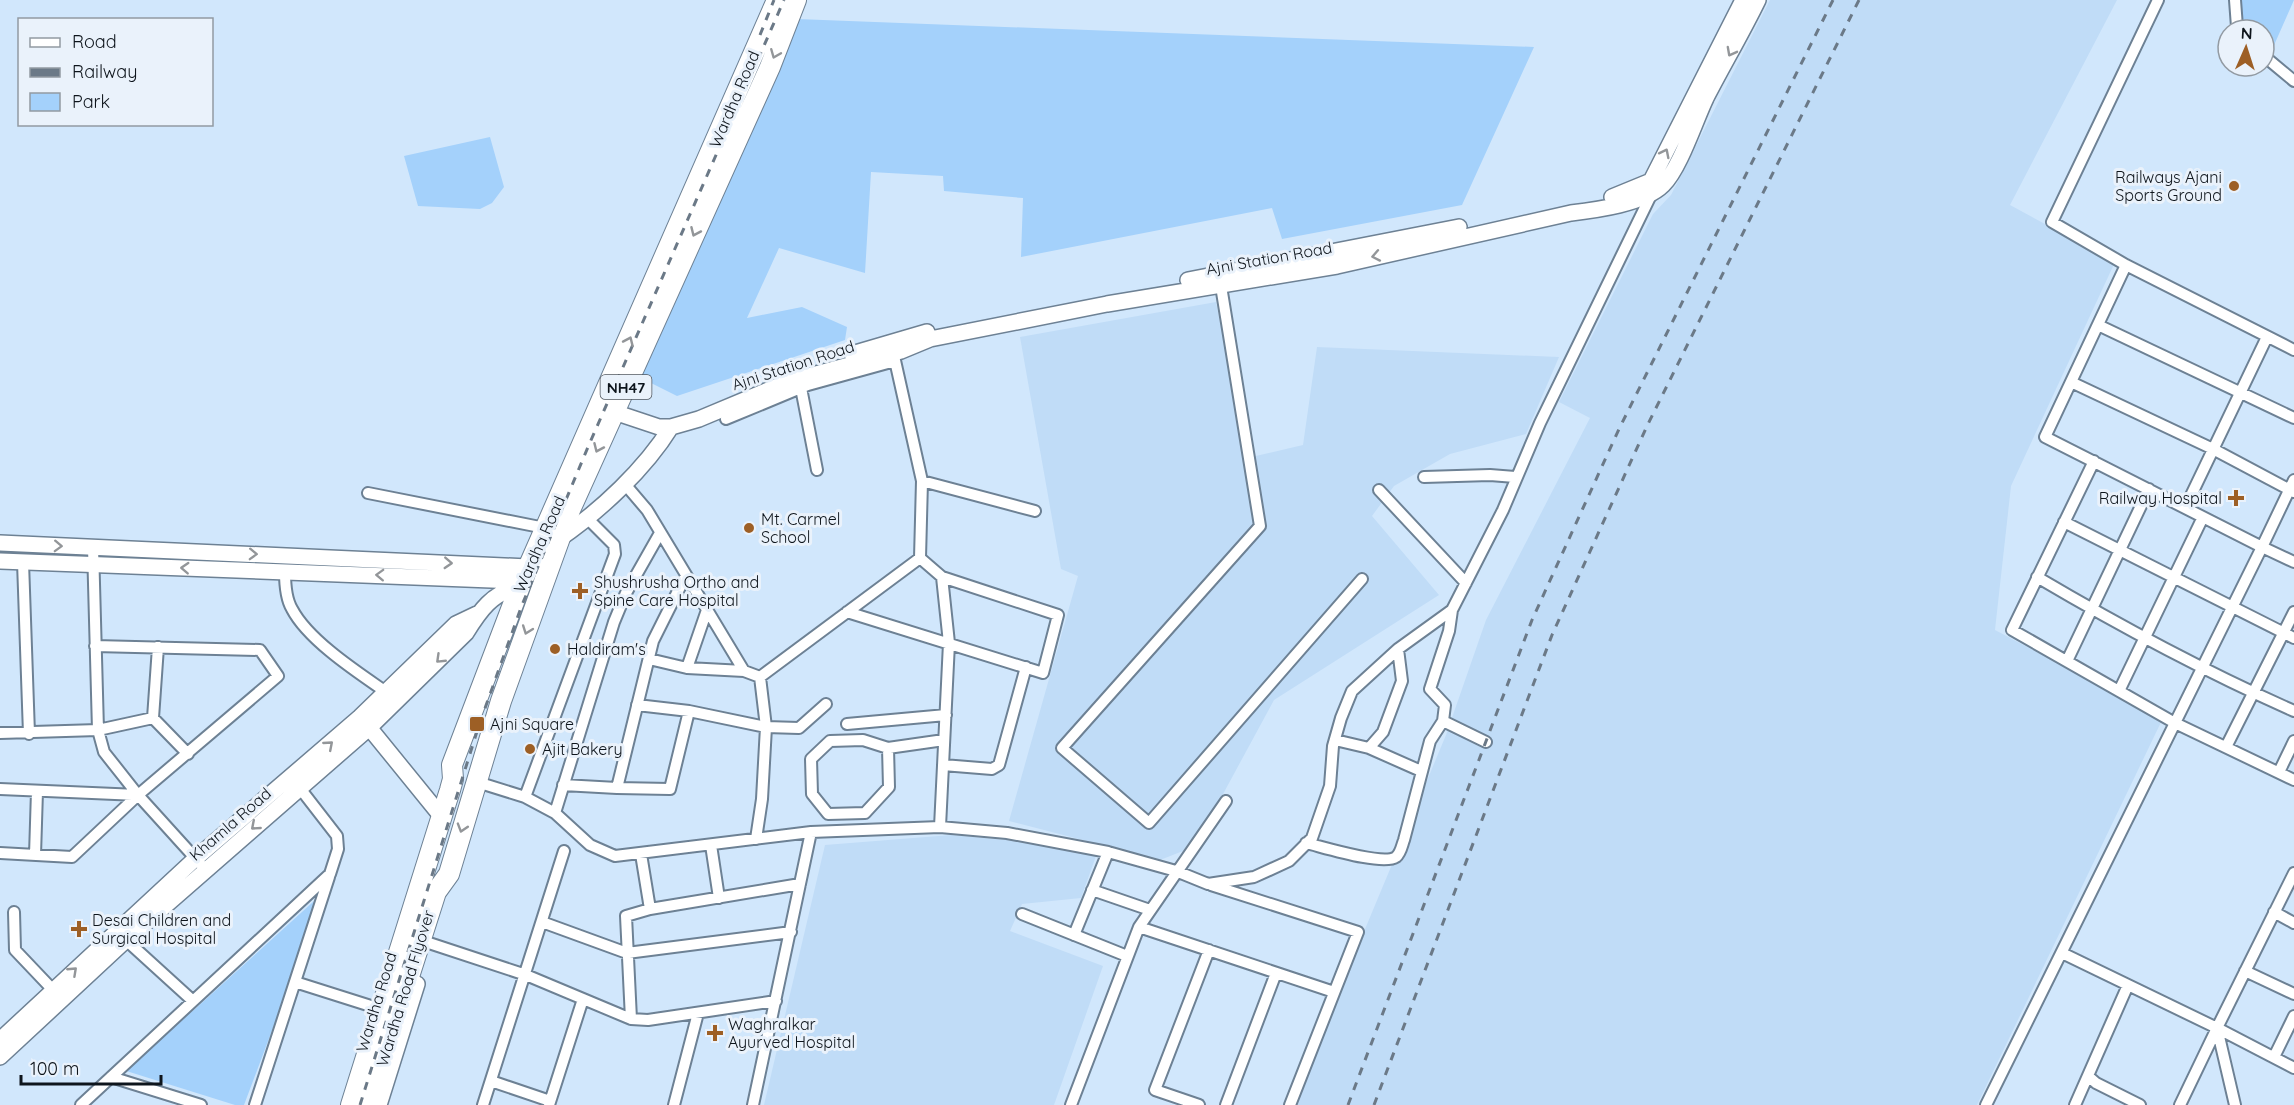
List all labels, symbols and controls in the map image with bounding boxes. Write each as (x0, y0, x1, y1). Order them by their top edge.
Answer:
legend (18, 18, 213, 126)
north arrow (2216, 18, 2276, 78)
text: N (2240, 23, 2253, 43)
text: Road (72, 30, 117, 53)
one-way arrow (1727, 46, 1738, 56)
street label: Wardha Road (705, 48, 763, 150)
one-way arrow (770, 48, 782, 59)
text: Railway (72, 60, 138, 83)
text: Park (72, 90, 110, 113)
one-way arrow (1657, 149, 1669, 160)
place label: Railways Ajani Sports Ground (2115, 167, 2222, 205)
marker: Railways Ajani Sports Ground (2227, 179, 2241, 193)
one-way arrow (691, 226, 703, 237)
street label: Ajni Station Road (1204, 237, 1334, 279)
one-way arrow (1371, 249, 1381, 262)
street label: Ajni Station Road (729, 336, 857, 394)
one-way arrow (621, 337, 633, 348)
road number: NH47 (600, 375, 652, 399)
one-way arrow (593, 442, 605, 453)
place label: Railway Hospital (2099, 488, 2222, 508)
marker: Railway Hospital (2227, 489, 2245, 507)
street label: Wardha Road (509, 493, 569, 595)
place label: Mt. Carmel School (761, 509, 841, 547)
marker: Mt. Carmel School (742, 521, 756, 535)
one-way arrow (54, 539, 63, 552)
one-way arrow (249, 547, 258, 560)
one-way arrow (444, 556, 453, 569)
one-way arrow (180, 562, 189, 575)
one-way arrow (375, 569, 384, 581)
place label: Shushrusha Ortho and Spine Care Hospital (594, 572, 759, 610)
marker: Shushrusha Ortho and Spine Care Hospital (571, 582, 589, 600)
one-way arrow (521, 624, 534, 635)
place label: Haldiram's (567, 639, 646, 659)
marker: Haldiram's (548, 642, 562, 656)
one-way arrow (437, 651, 448, 662)
place label: Ajni Square (490, 714, 574, 734)
marker: Ajni Square (468, 715, 486, 733)
place label: Ajit Bakery (542, 739, 623, 759)
one-way arrow (322, 741, 333, 752)
marker: Ajit Bakery (523, 742, 537, 756)
street label: Khamla Road (185, 783, 275, 865)
one-way arrow (251, 819, 262, 830)
one-way arrow (457, 822, 469, 833)
street label: Wardha Road Flyover (372, 908, 438, 1068)
place label: Desai Children and Surgical Hospital (92, 910, 231, 948)
marker: Desai Children and Surgical Hospital (70, 920, 88, 938)
street label: Wardha Road (352, 950, 400, 1054)
one-way arrow (66, 967, 76, 978)
place label: Waghralkar Ayurved Hospital (728, 1014, 855, 1052)
marker: Waghralkar Ayurved Hospital (706, 1024, 724, 1042)
scale bar (21, 1048, 160, 1086)
text: 100 m (30, 1057, 79, 1080)

